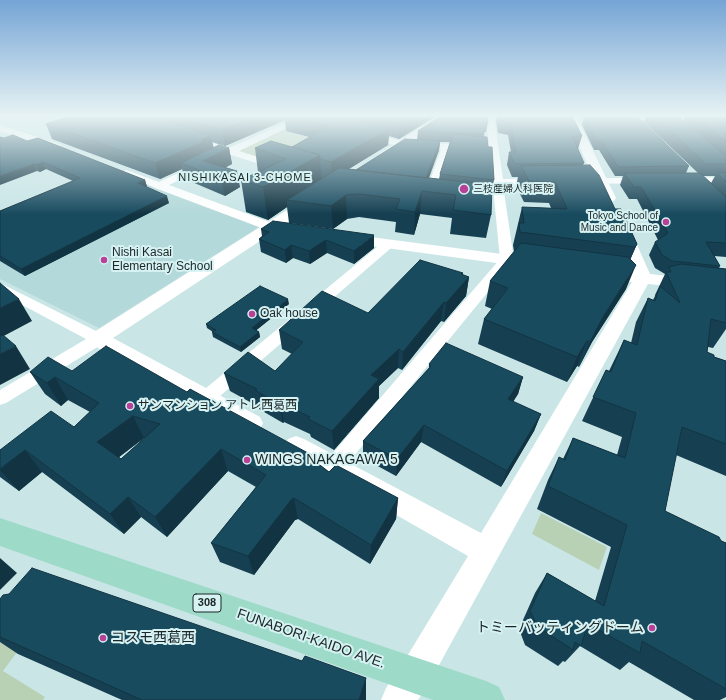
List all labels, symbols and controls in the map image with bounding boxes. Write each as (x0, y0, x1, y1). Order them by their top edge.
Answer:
district label: NISHIKASAI 3-CHOME (178, 171, 312, 185)
marker: 三枝産婦人科医院 (458, 183, 470, 195)
place label: 三枝産婦人科医院 (473, 183, 553, 195)
place label: Tokyo School of Music and Dance (581, 210, 658, 234)
marker: Tokyo School of Music and Dance (661, 217, 671, 227)
place label: Nishi Kasai Elementary School (112, 246, 213, 274)
marker: Nishi Kasai Elementary School (99, 255, 109, 265)
place label: Oak house (260, 307, 318, 321)
marker: Oak house (247, 309, 257, 319)
place label: サンマンション アトレ西葛西 (138, 399, 297, 413)
marker: サンマンション アトレ西葛西 (125, 401, 135, 411)
place label: WINGS NAKAGAWA 5 (255, 452, 398, 468)
marker: WINGS NAKAGAWA 5 (242, 455, 252, 465)
road number: 308 (193, 594, 221, 612)
street label: FUNABORI-KAIDO AVE. (235, 606, 387, 672)
place label: トミーバッティングドーム (476, 620, 644, 636)
marker: トミーバッティングドーム (647, 623, 657, 633)
place label: コスモ西葛西 (111, 630, 195, 646)
marker: コスモ西葛西 (98, 633, 108, 643)

